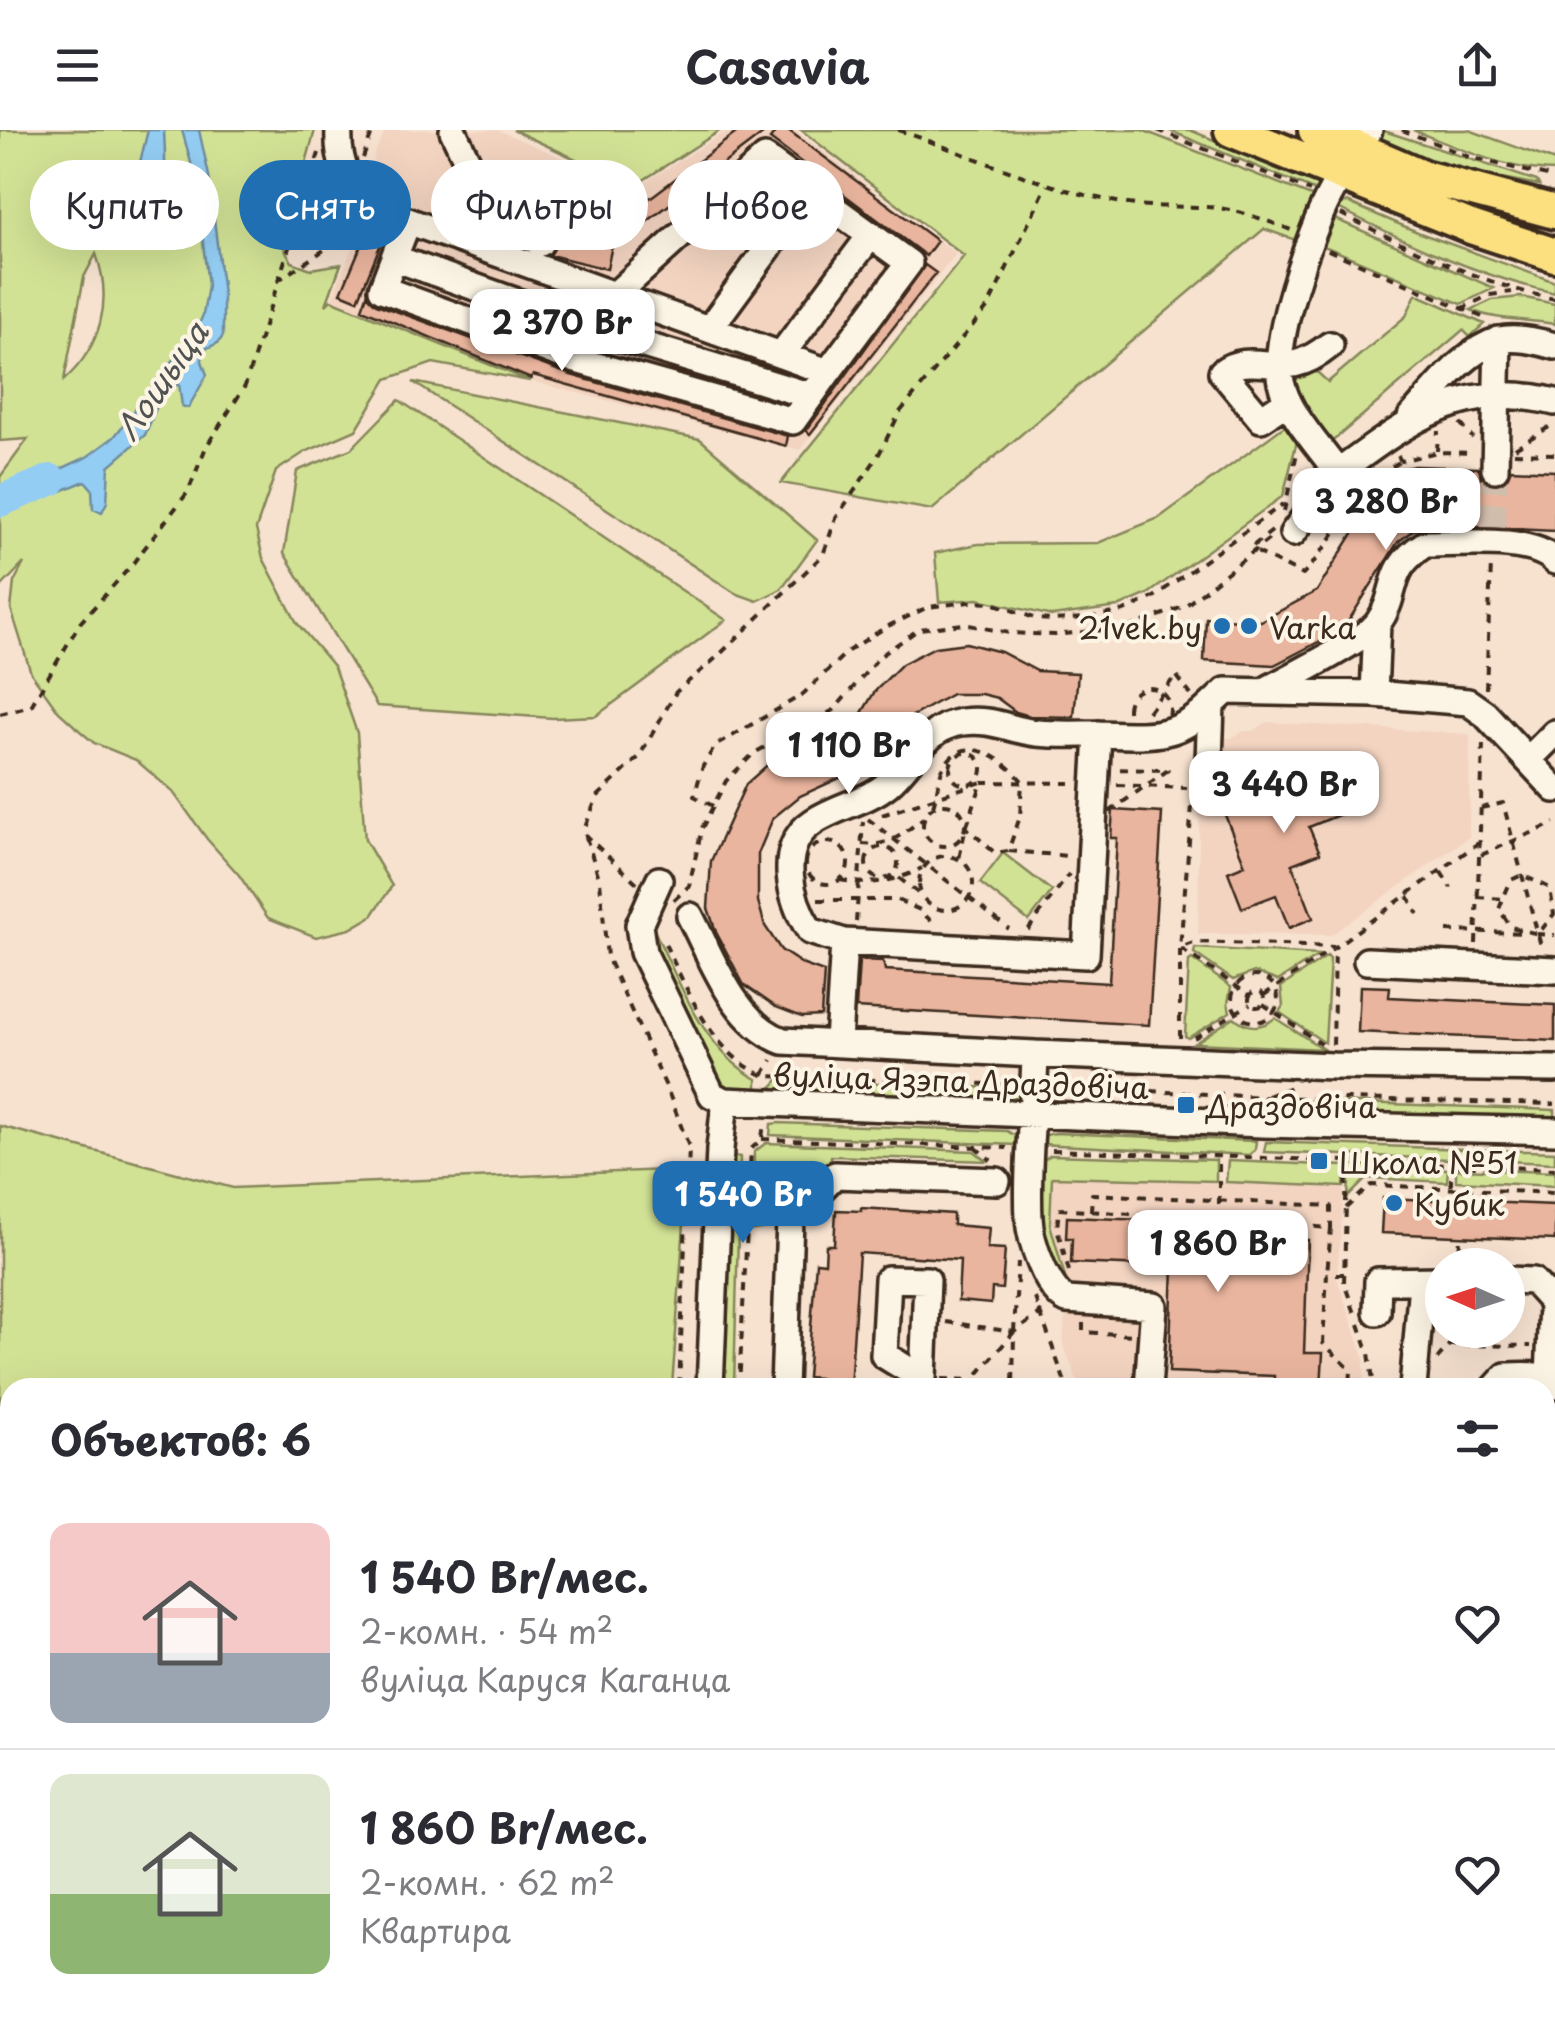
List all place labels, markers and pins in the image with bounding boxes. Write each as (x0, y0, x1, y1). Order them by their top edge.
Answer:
pin: 2 370 Br (459, 289, 665, 374)
pin: 3 280 Br (1283, 468, 1489, 553)
place label: 21vek.by (1078, 604, 1202, 649)
place label: Varka (1269, 604, 1356, 649)
marker: 21vek.by (1211, 615, 1233, 637)
marker: Varka (1238, 615, 1260, 637)
pin: 1 110 Br (746, 712, 952, 797)
pin: 3 440 Br (1181, 751, 1387, 836)
place label: Драздовіча (1205, 1083, 1377, 1128)
marker: Драздовіча (1175, 1094, 1197, 1116)
place label: Школа №51 (1339, 1139, 1518, 1184)
marker: Школа №51 (1308, 1150, 1330, 1172)
pin: 1 540 Br (640, 1161, 846, 1246)
place label: Кубик (1414, 1181, 1505, 1226)
marker: Кубик (1383, 1192, 1405, 1214)
pin: 1 860 Br (1115, 1210, 1321, 1295)

